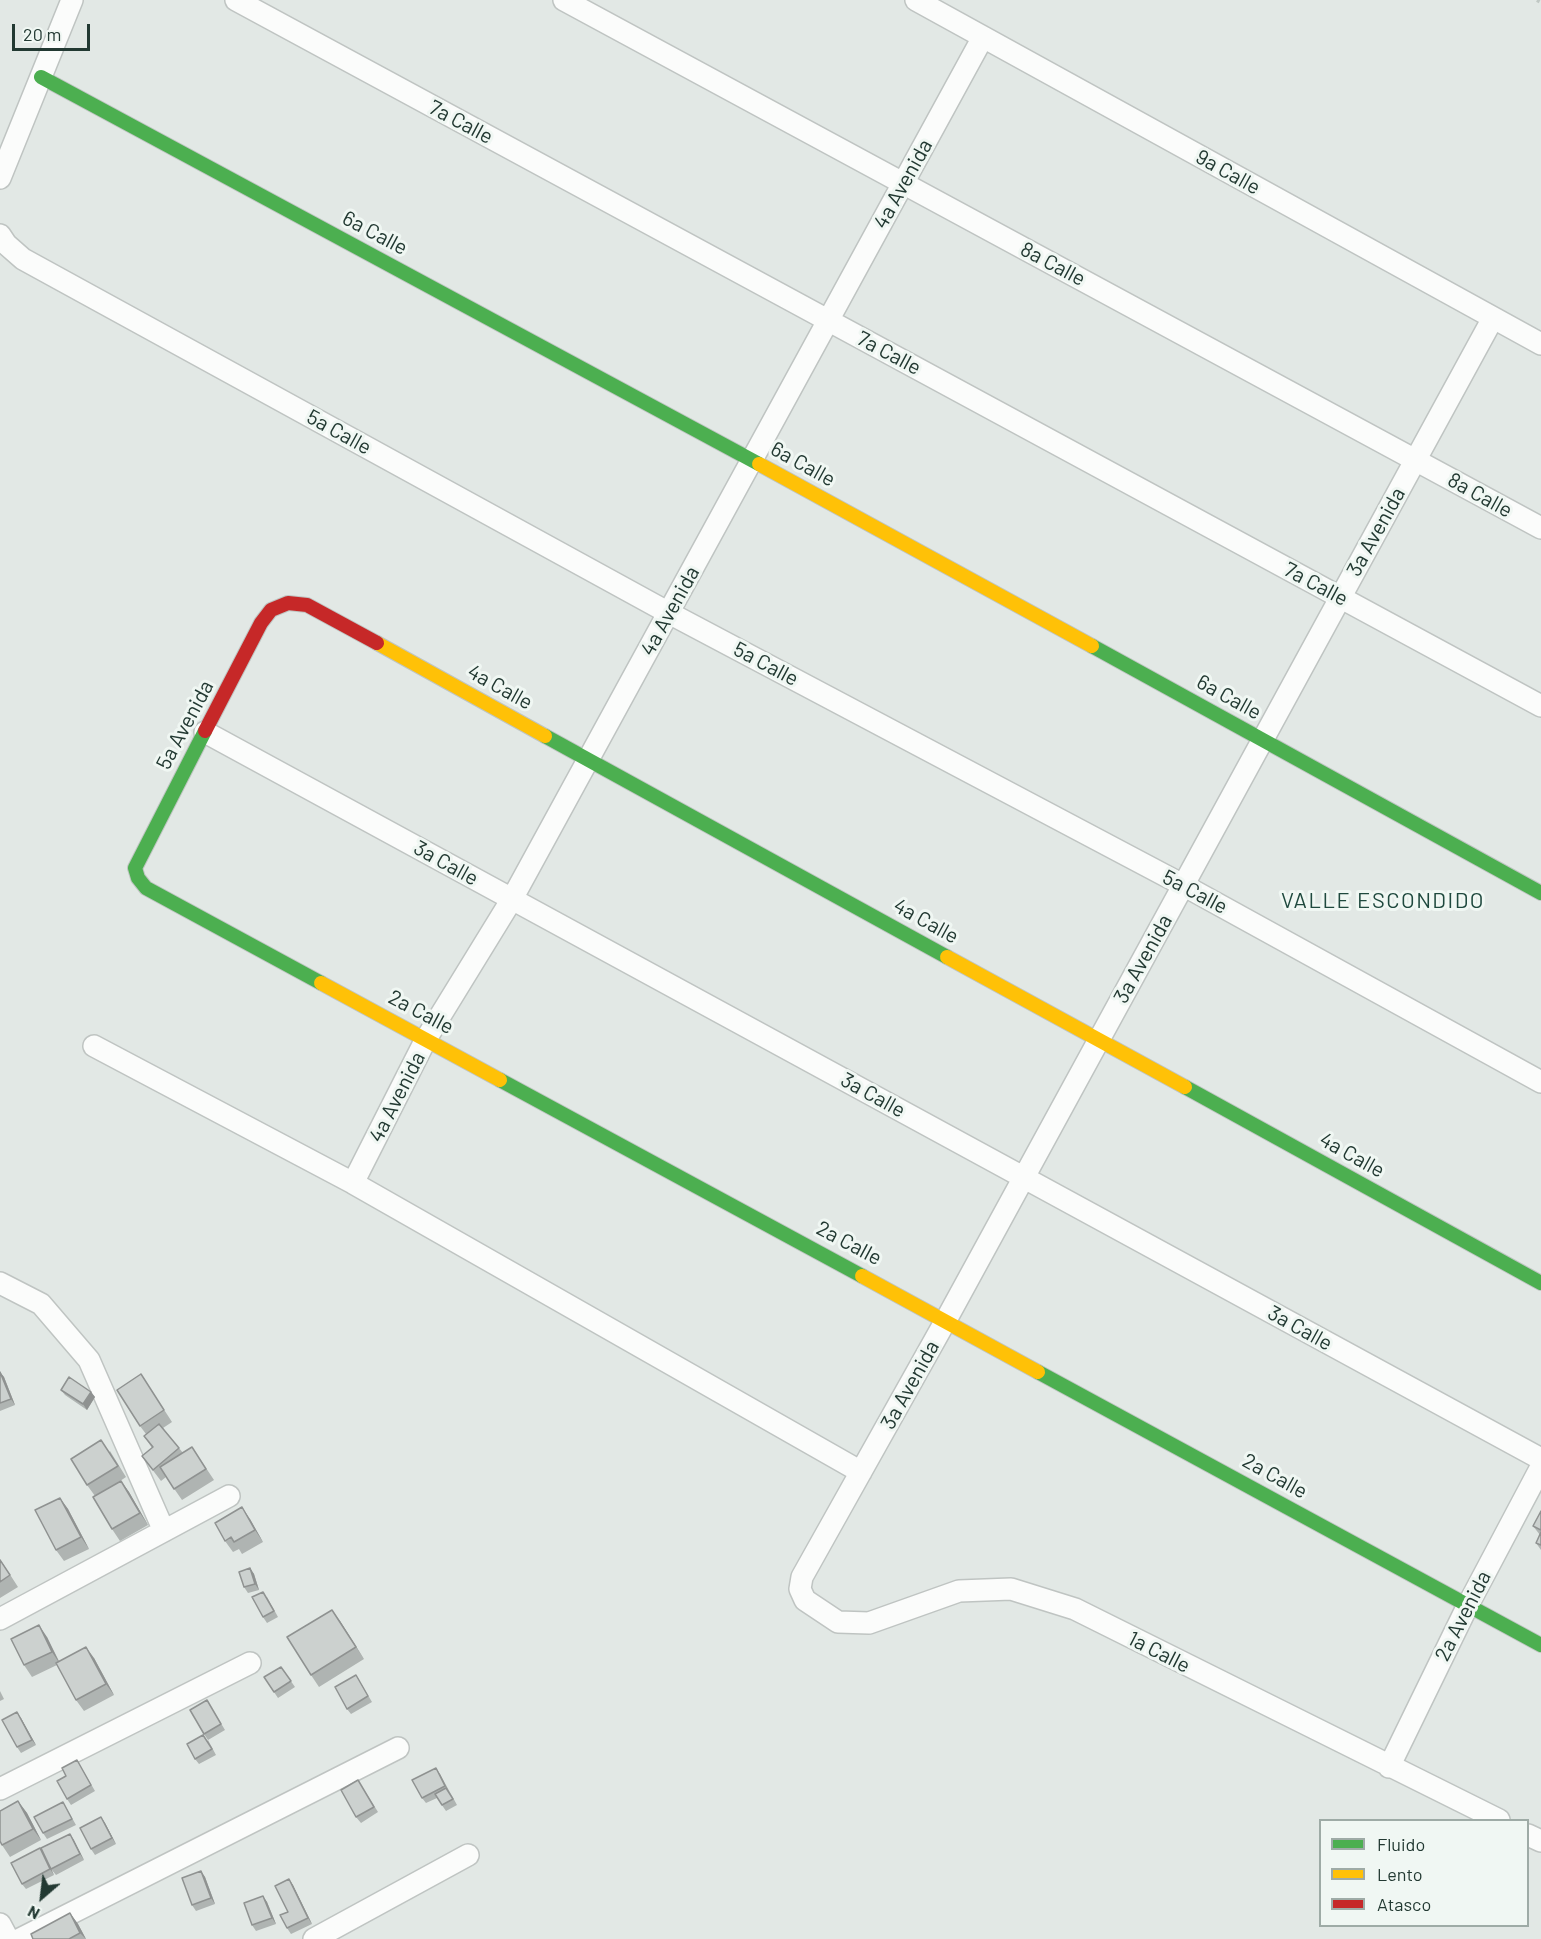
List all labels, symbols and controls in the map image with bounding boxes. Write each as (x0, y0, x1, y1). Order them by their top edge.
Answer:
scale bar (15, 12, 93, 50)
text: 20 m (23, 23, 61, 45)
street label: 7a Calle (425, 95, 497, 149)
street label: 4a Avenida (868, 135, 938, 233)
street label: 9a Calle (1191, 144, 1265, 200)
street label: 6a Calle (338, 205, 412, 261)
street label: 8a Calle (1016, 236, 1090, 292)
street label: 7a Calle (853, 326, 925, 380)
street label: 5a Calle (302, 404, 376, 460)
street label: 6a Calle (766, 436, 840, 492)
street label: 8a Calle (1443, 467, 1517, 523)
street label: 3a Avenida (1341, 483, 1411, 581)
street label: 7a Calle (1280, 557, 1352, 611)
street label: 4a Avenida (635, 562, 705, 660)
street label: 5a Calle (729, 636, 803, 692)
street label: 4a Calle (463, 659, 537, 715)
street label: 6a Calle (1192, 669, 1266, 725)
street label: 5a Avenida (151, 676, 219, 774)
street label: 3a Calle (409, 835, 483, 891)
street label: 5a Calle (1158, 864, 1232, 920)
district label: VALLE ESCONDIDO (1281, 888, 1485, 914)
street label: 4a Calle (889, 893, 963, 949)
street label: 3a Avenida (1108, 910, 1178, 1008)
street label: 2a Calle (384, 984, 458, 1040)
street label: 4a Avenida (363, 1047, 431, 1147)
street label: 3a Calle (836, 1067, 910, 1123)
street label: 4a Calle (1315, 1127, 1389, 1183)
street label: 2a Calle (812, 1215, 886, 1271)
street label: 3a Calle (1263, 1300, 1337, 1356)
street label: 3a Avenida (875, 1336, 945, 1434)
street label: 2a Calle (1238, 1448, 1312, 1504)
street label: 2a Avenida (1430, 1567, 1496, 1665)
street label: 1a Calle (1124, 1626, 1194, 1678)
legend (1319, 1819, 1529, 1927)
text: Fluido (1377, 1833, 1425, 1855)
text: Lento (1377, 1863, 1423, 1885)
north arrow (12, 1867, 72, 1927)
text: Atasco (1377, 1893, 1431, 1915)
text: N (24, 1902, 42, 1924)

